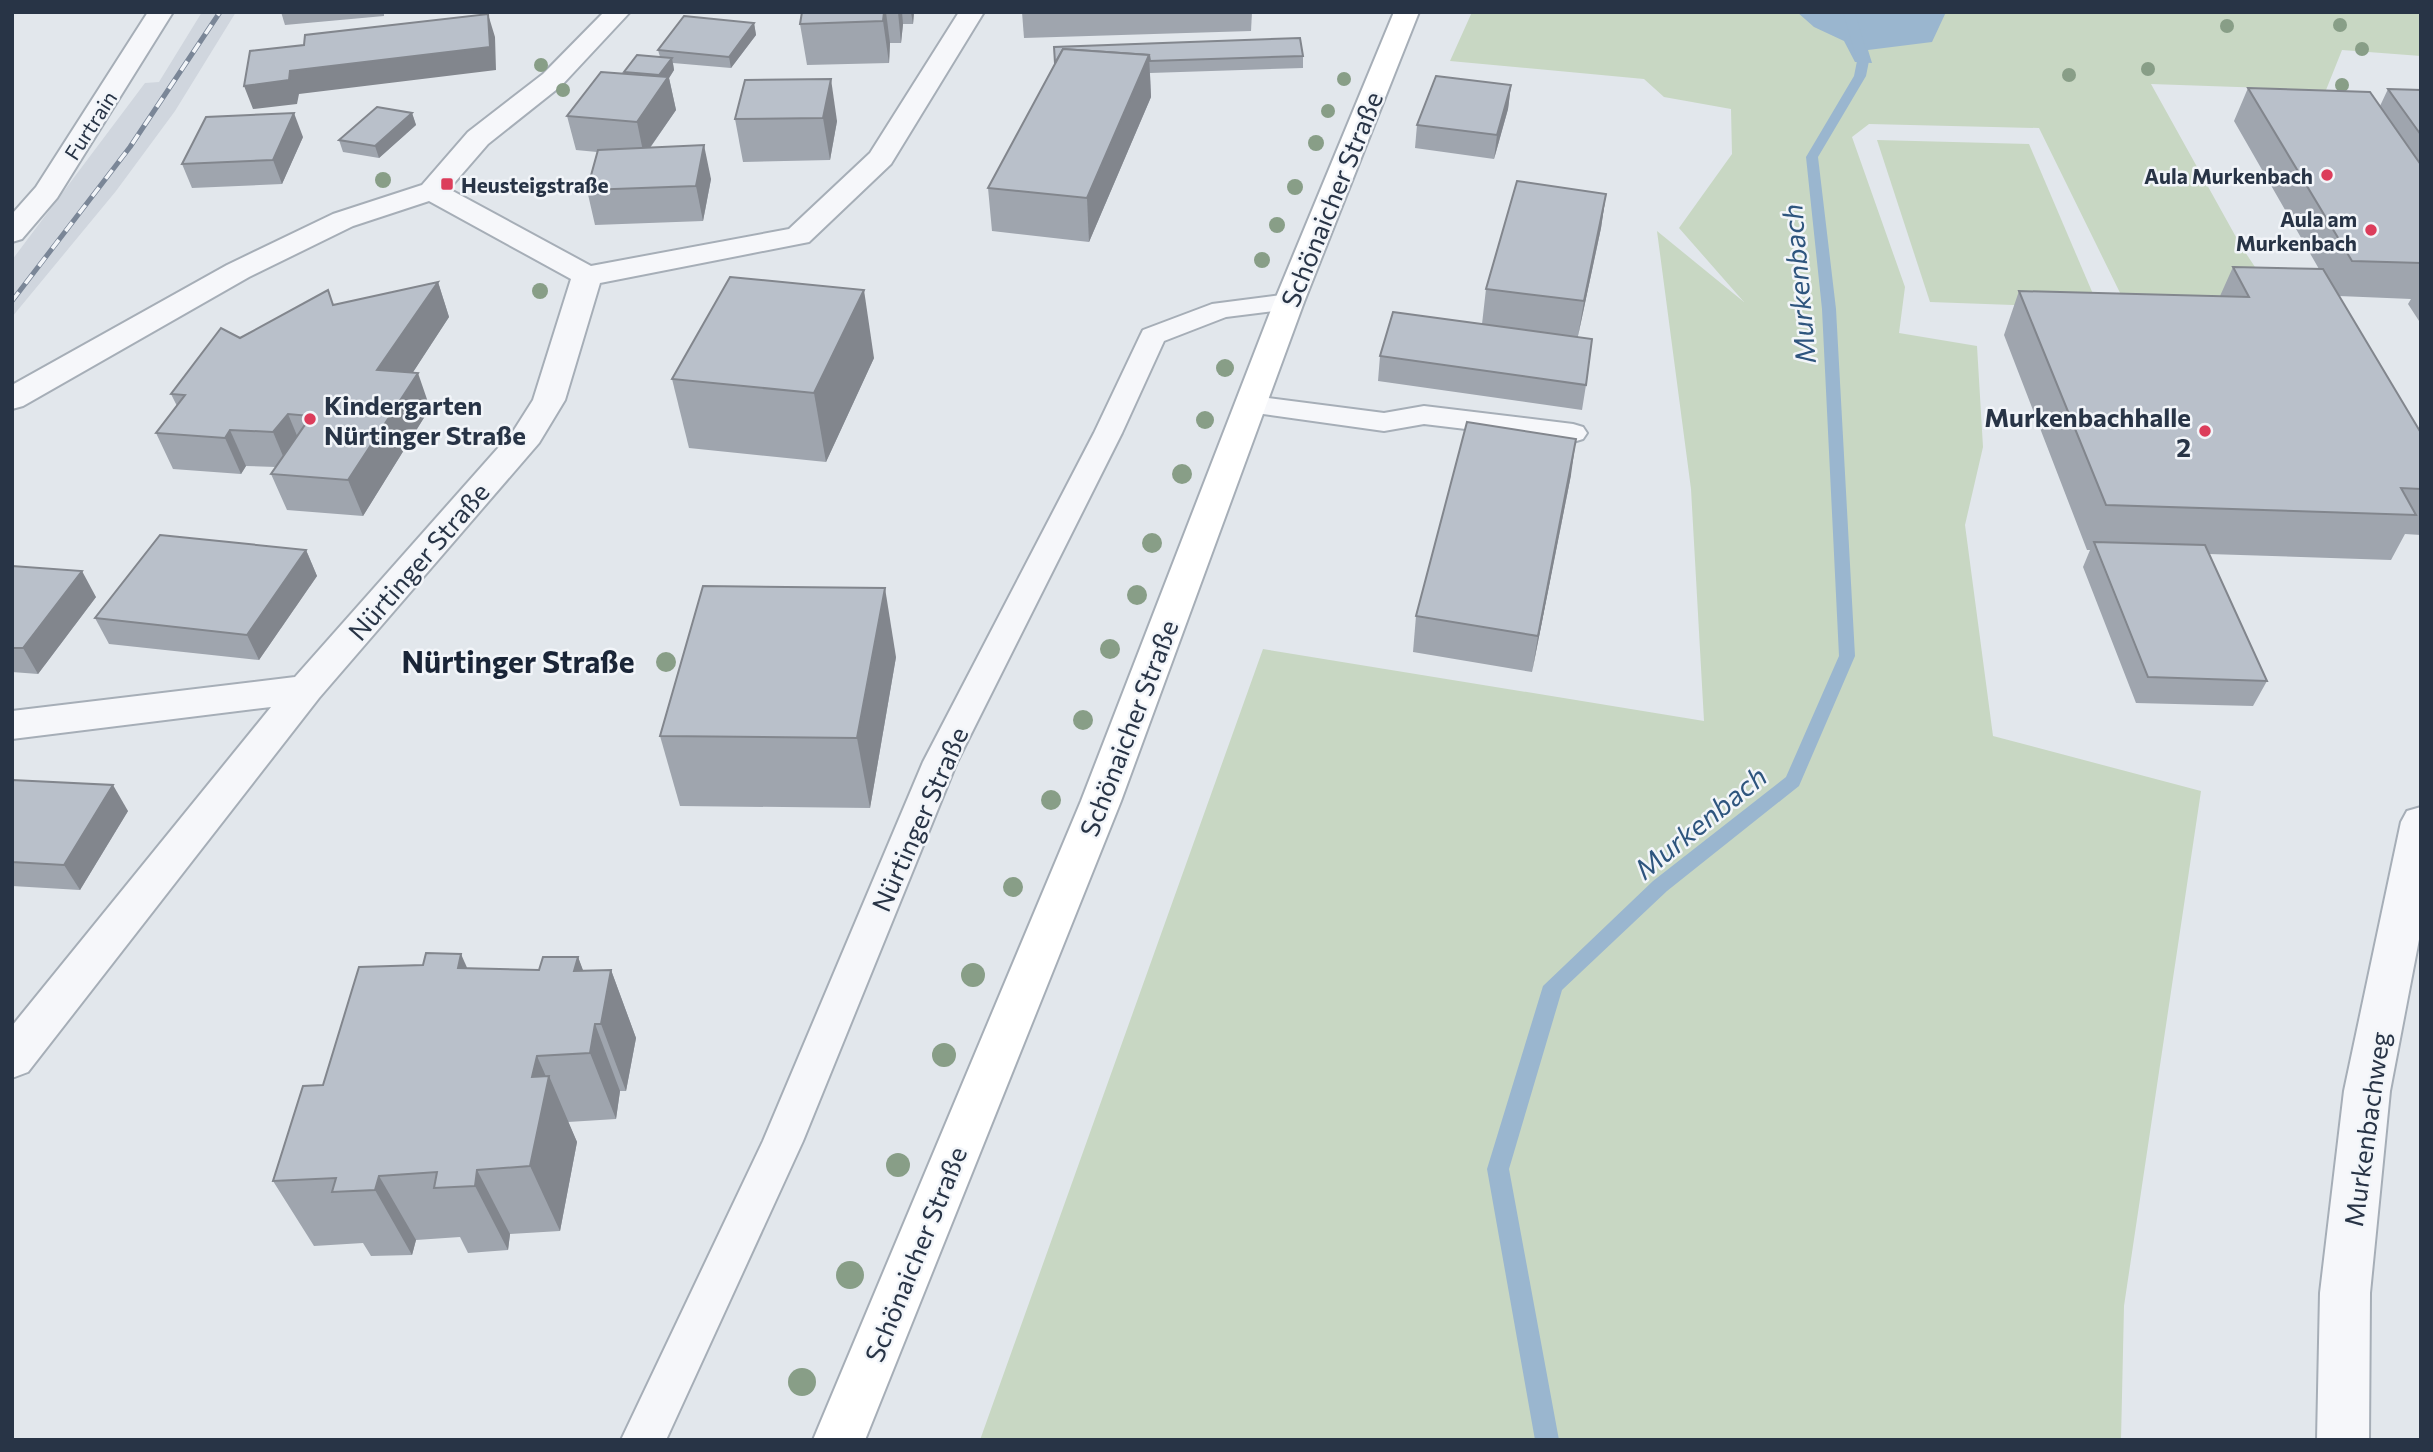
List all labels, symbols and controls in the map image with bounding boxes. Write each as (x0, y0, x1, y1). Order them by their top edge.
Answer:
street label: Furtrain (59, 86, 121, 164)
street label: Schönaicher Straße (1274, 87, 1388, 311)
place label: Aula Murkenbach (2144, 163, 2313, 188)
marker: Aula Murkenbach (2319, 167, 2335, 183)
place label: Heusteigstraße (461, 172, 609, 197)
marker: Heusteigstraße (439, 176, 455, 192)
water label: Murkenbach (1774, 203, 1822, 365)
place label: Aula am Murkenbach (2236, 206, 2357, 255)
marker: Aula am Murkenbach (2363, 222, 2379, 238)
place label: Kindergarten Nürtinger Straße (324, 389, 526, 450)
place label: Murkenbachhalle 2 (1984, 401, 2191, 462)
marker: Kindergarten Nürtinger Straße (302, 411, 318, 427)
marker: Murkenbachhalle 2 (2197, 423, 2213, 439)
street label: Nürtinger Straße (341, 476, 495, 646)
street label: Schönaicher Straße (1072, 615, 1184, 841)
district label: Nürtinger Straße (402, 642, 634, 679)
street label: Nürtinger Straße (864, 722, 974, 916)
water label: Murkenbach (1627, 758, 1773, 886)
street label: Murkenbachweg (2337, 1030, 2395, 1228)
street label: Schönaicher Straße (858, 1142, 972, 1366)

